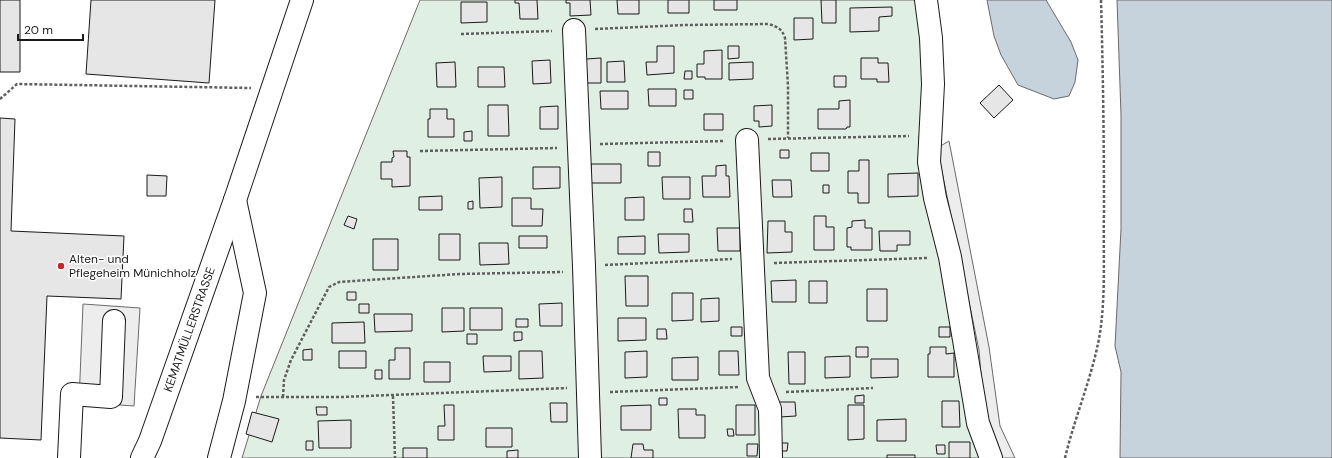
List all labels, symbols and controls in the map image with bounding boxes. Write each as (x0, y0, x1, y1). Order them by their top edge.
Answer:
scale bar (18, 16, 83, 42)
text: 20 m (24, 22, 53, 38)
place label: Alten- und Pflegeheim Münichholz (69, 251, 196, 281)
marker: Alten- und Pflegeheim Münichholz (56, 261, 66, 271)
street label: KEMATMÜLLERSTRASSE (160, 265, 219, 394)

